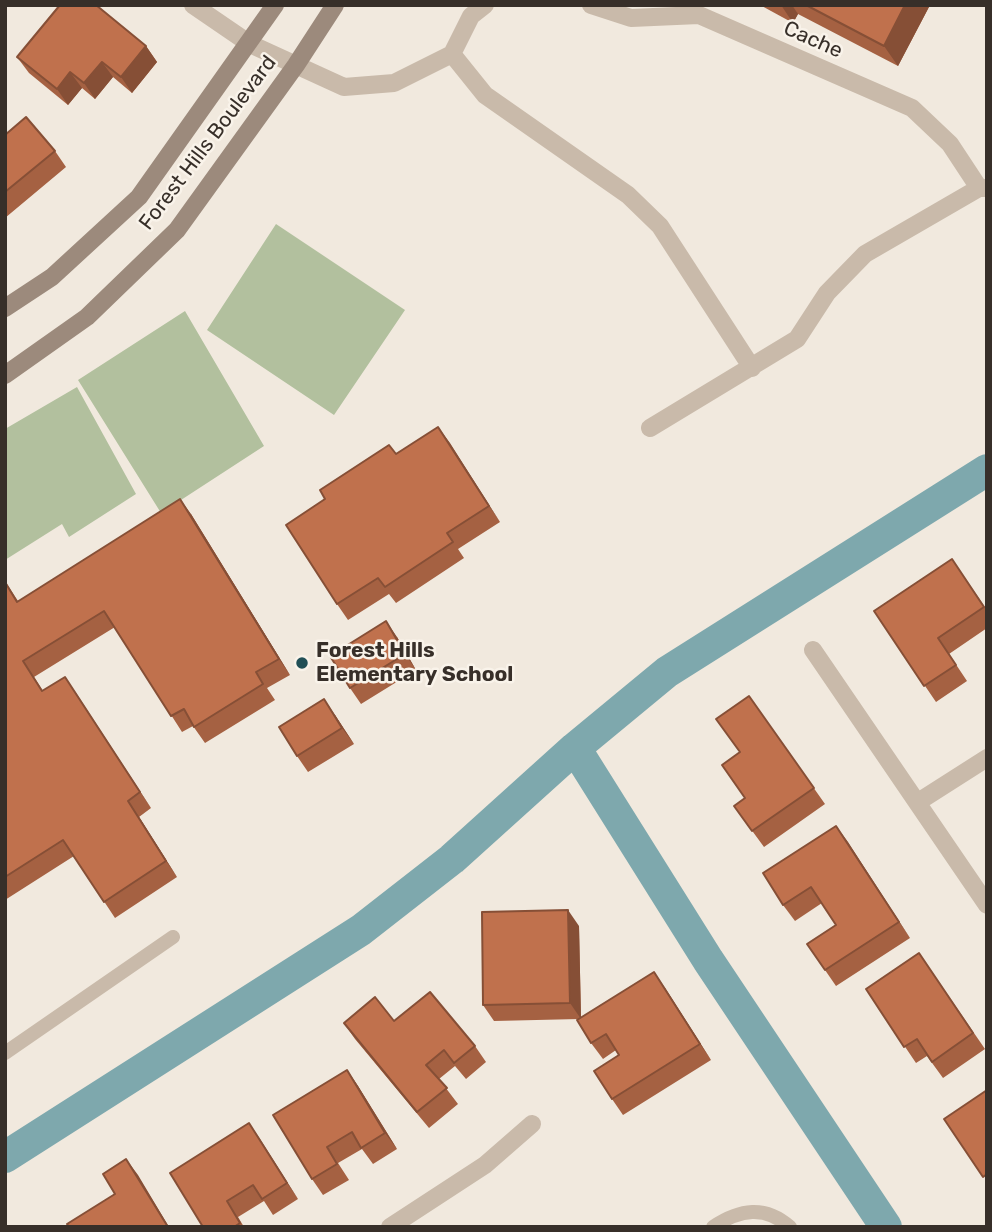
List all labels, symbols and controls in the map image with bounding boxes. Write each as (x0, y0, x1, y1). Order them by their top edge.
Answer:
street label: Cache (780, 16, 846, 64)
street label: Forest Hills Boulevard (134, 51, 282, 235)
place label: Forest Hills Elementary School (316, 638, 513, 688)
marker: Forest Hills Elementary School (294, 655, 310, 671)

